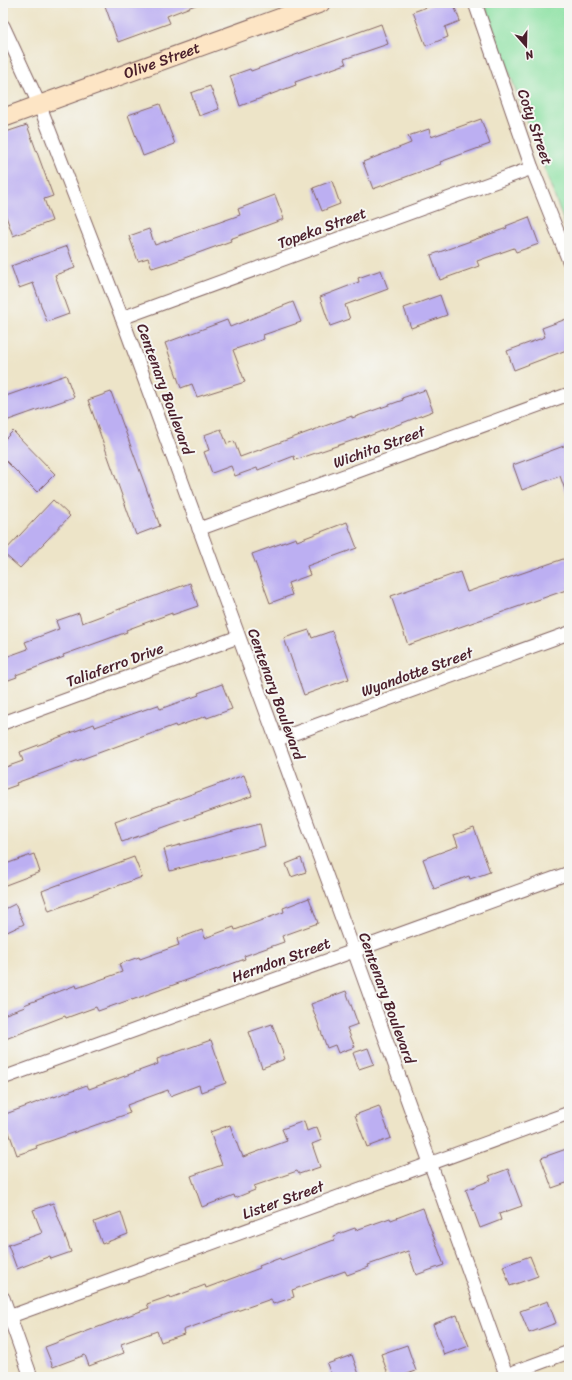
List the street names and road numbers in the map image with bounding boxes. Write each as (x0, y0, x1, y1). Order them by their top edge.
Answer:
street label: Olive Street (120, 35, 204, 86)
street label: Coty Street (510, 86, 560, 169)
street label: Topeka Street (274, 200, 371, 256)
street label: Centenary Boulevard (129, 320, 201, 459)
street label: Wichita Street (329, 418, 430, 476)
street label: Centenary Boulevard (240, 625, 312, 764)
street label: Taliaferro Drive (62, 635, 168, 695)
street label: Wyandotte Street (357, 639, 478, 704)
street label: Centenary Boulevard (351, 929, 423, 1068)
street label: Herndon Street (228, 930, 335, 990)
street label: Lister Street (238, 1173, 328, 1227)

